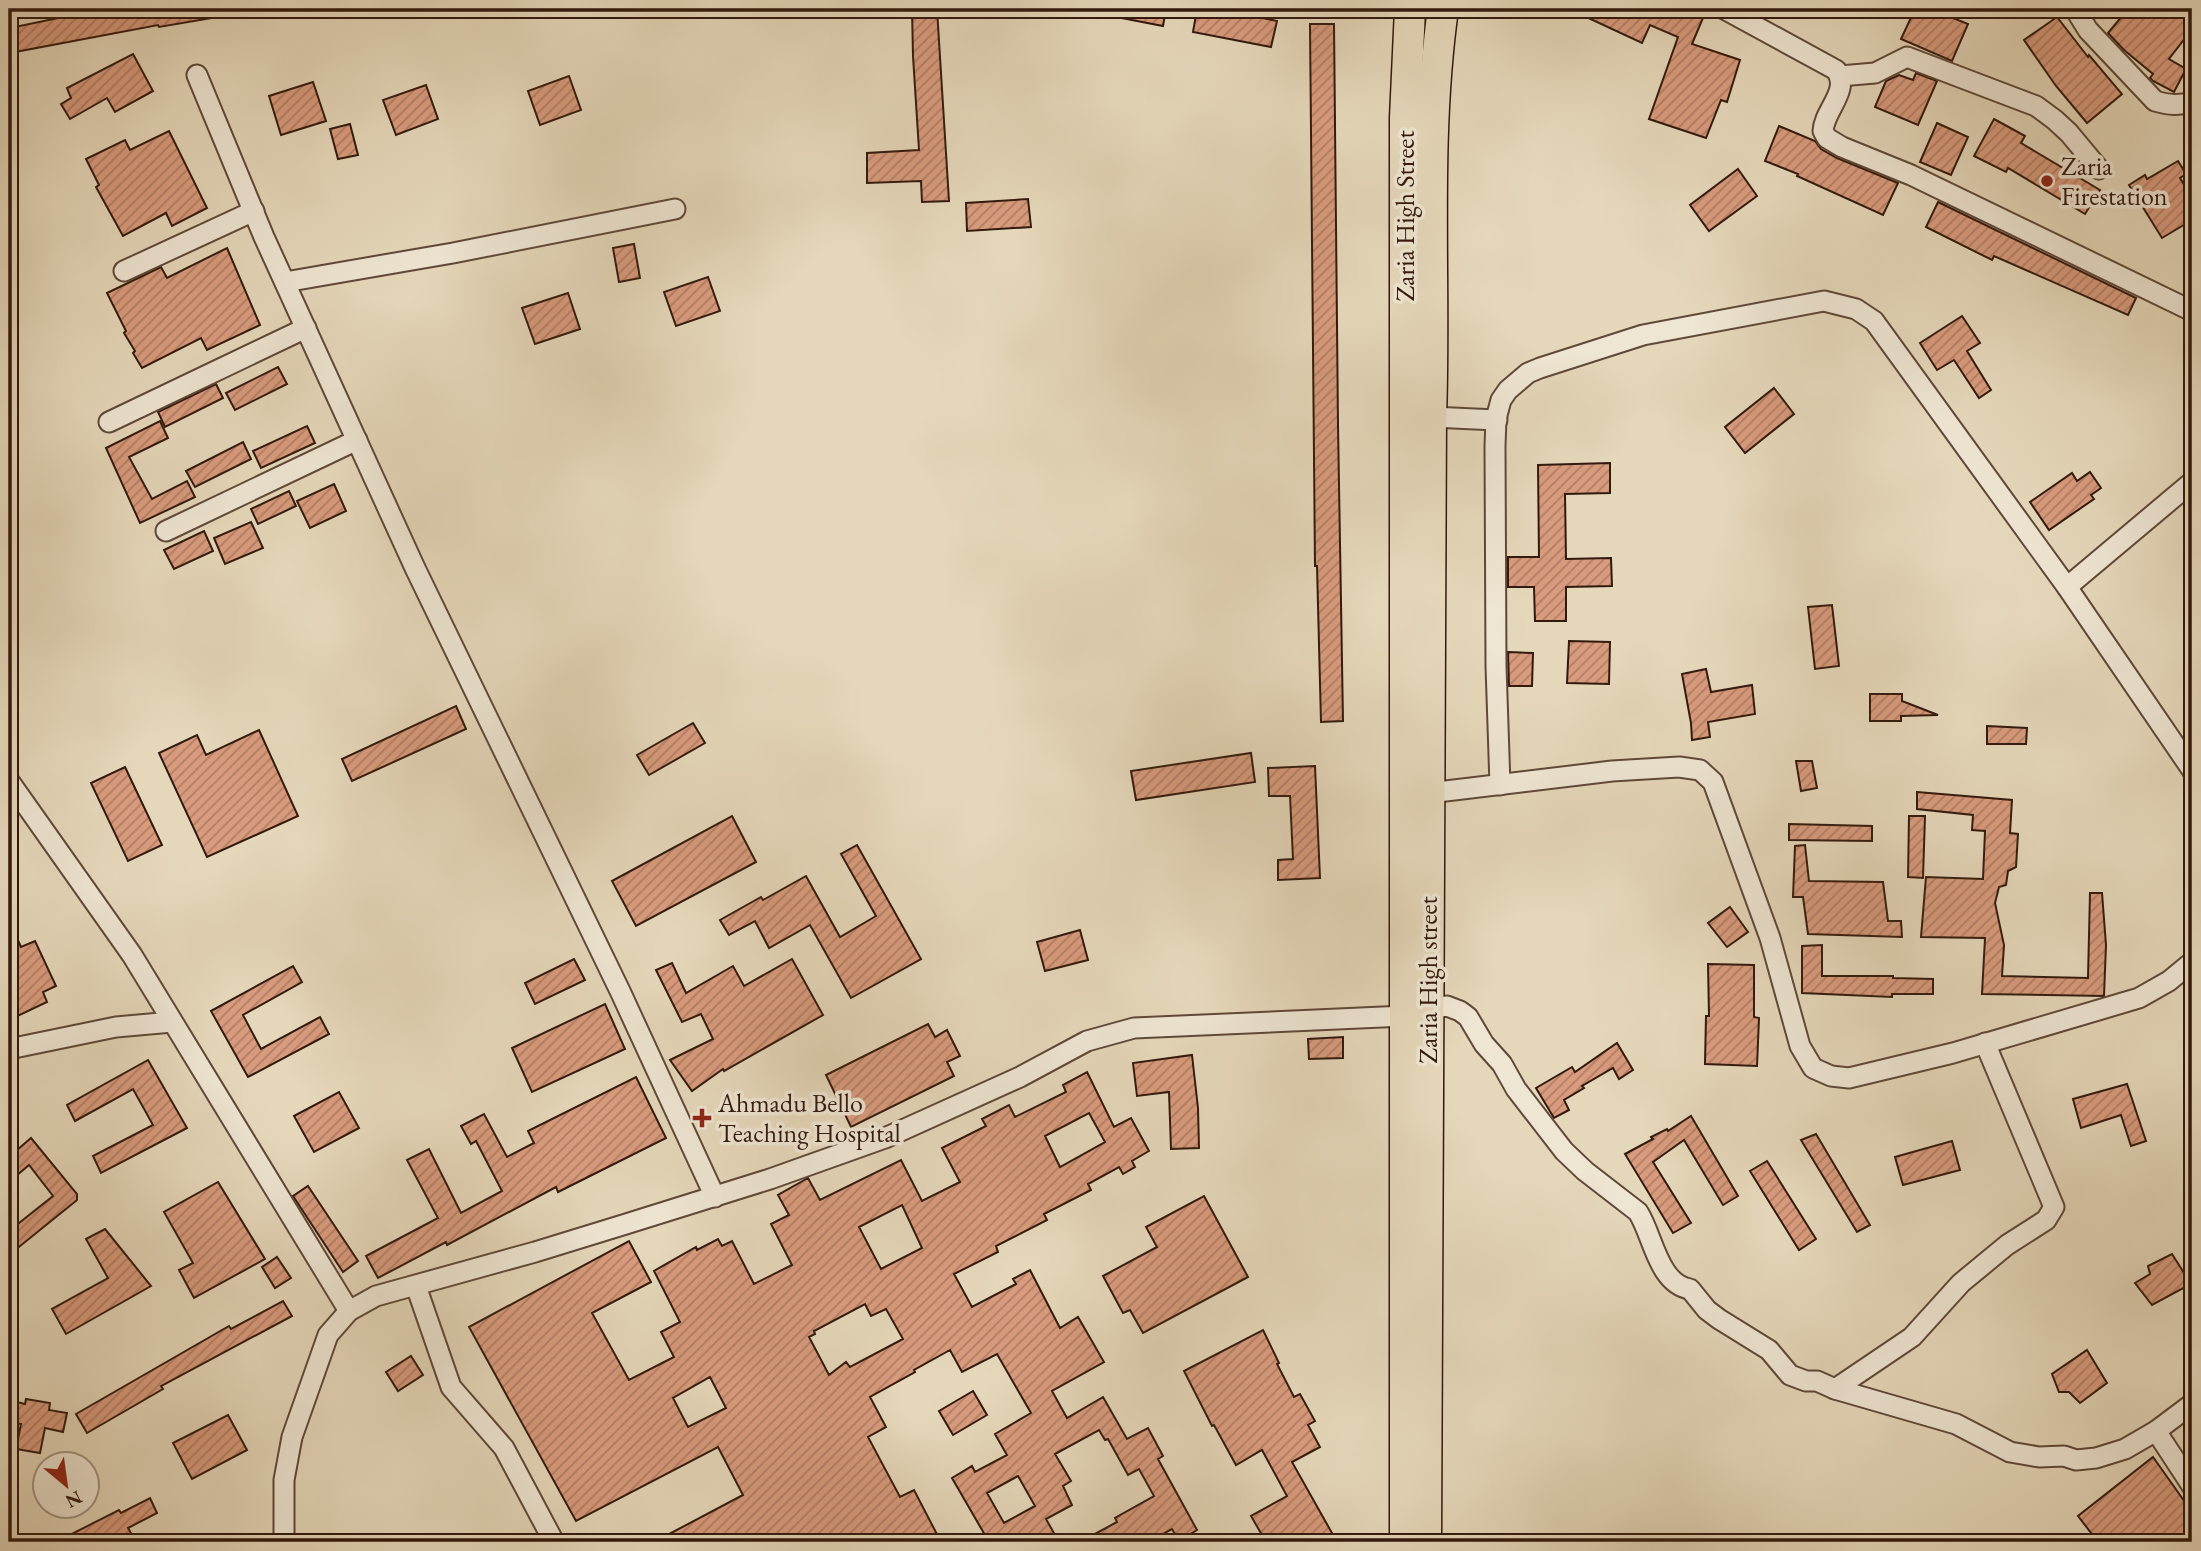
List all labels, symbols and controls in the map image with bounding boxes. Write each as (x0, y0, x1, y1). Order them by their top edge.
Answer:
street label: Zaria High Street (1388, 130, 1422, 302)
place label: Zaria Firestation (2061, 149, 2168, 213)
marker: Zaria Firestation (2039, 173, 2055, 189)
street label: Zaria High street (1411, 896, 1445, 1064)
place label: Ahmadu Bello Teaching Hospital (717, 1086, 901, 1150)
marker: Ahmadu Bello Teaching Hospital (692, 1108, 712, 1128)
north arrow (32, 1450, 102, 1520)
text: N (61, 1485, 87, 1514)

